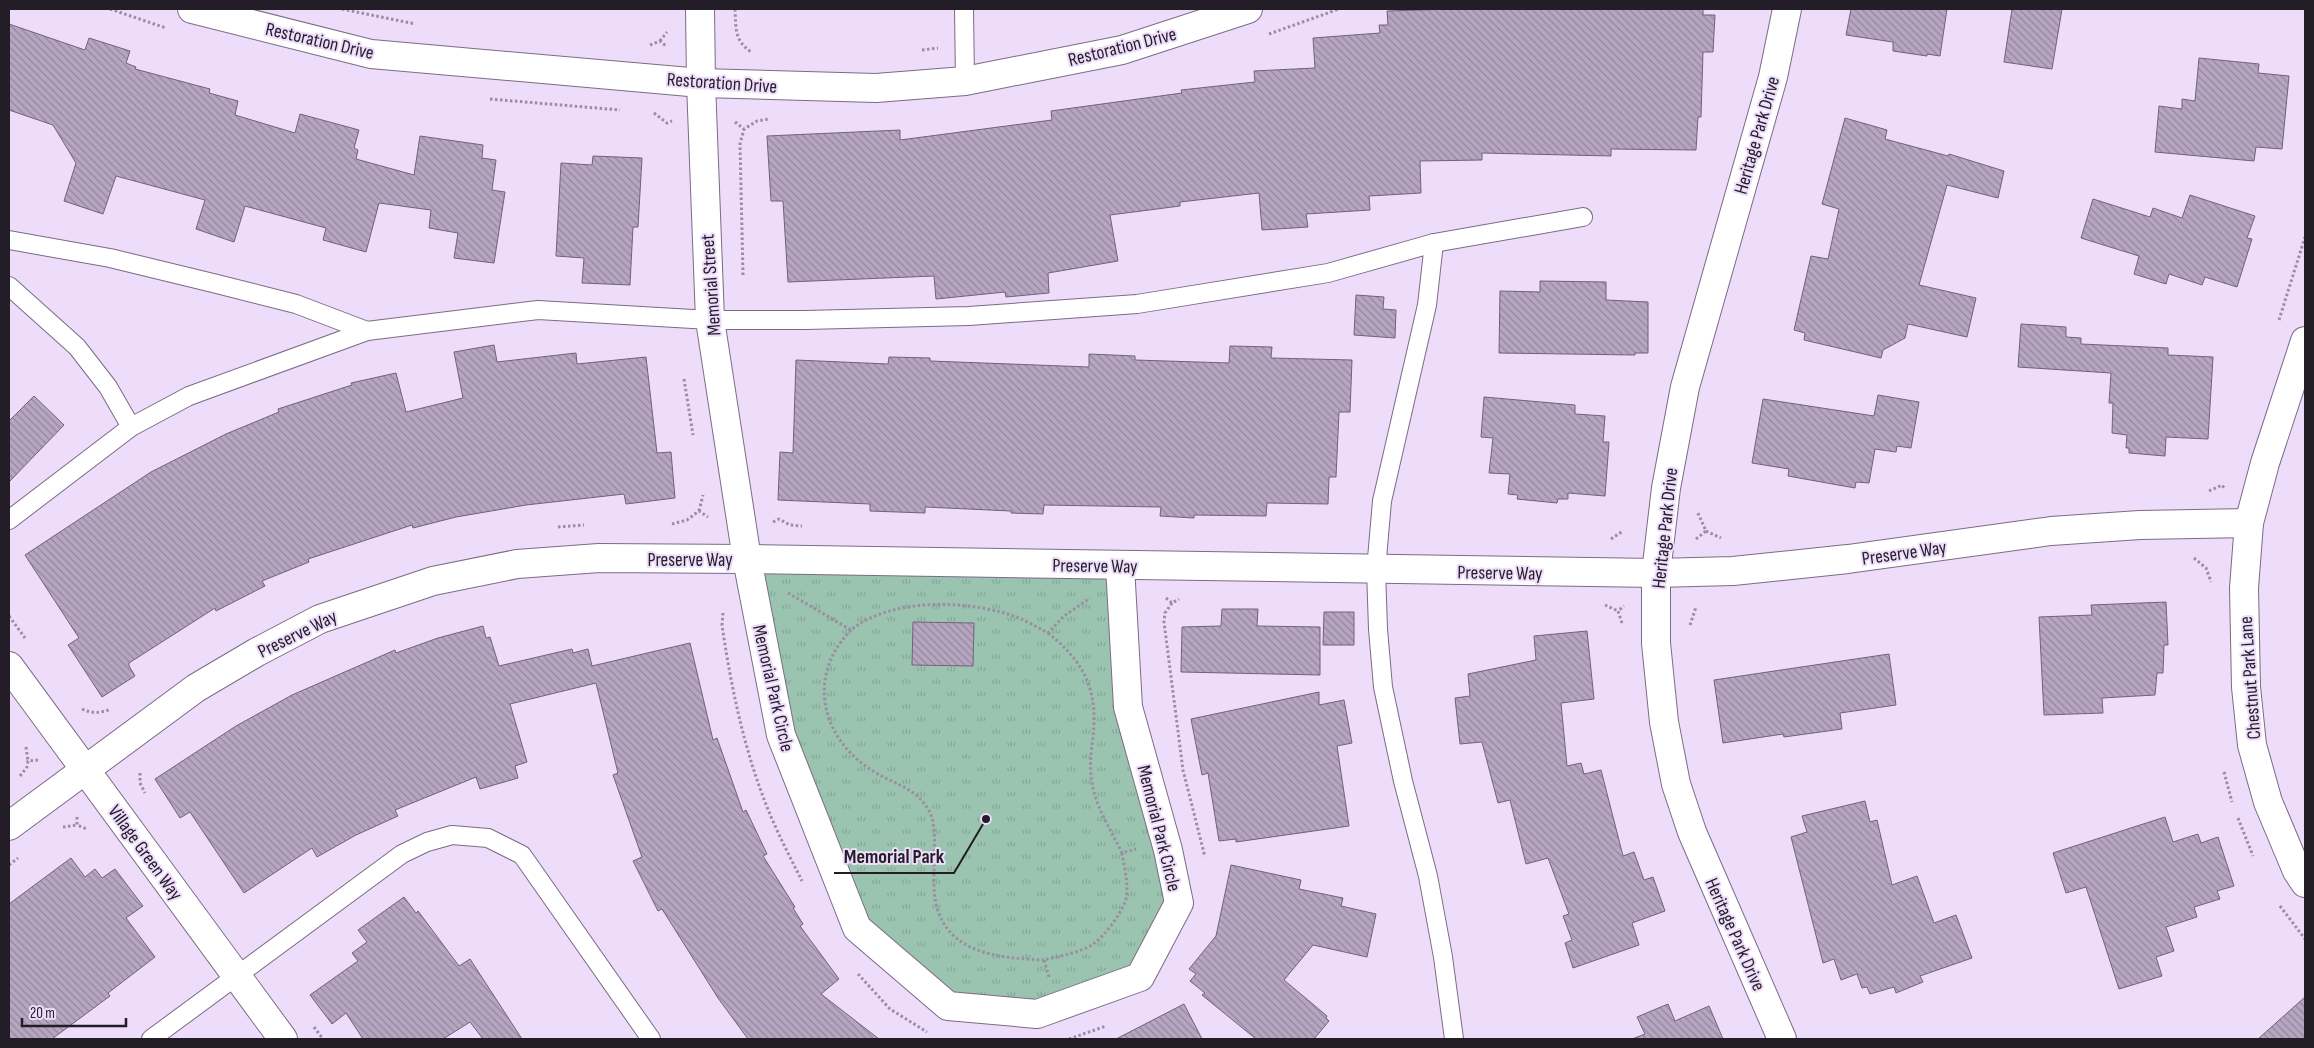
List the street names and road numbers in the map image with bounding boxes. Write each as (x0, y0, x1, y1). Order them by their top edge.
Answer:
street label: Restoration Drive (263, 18, 376, 65)
street label: Restoration Drive (1066, 23, 1179, 72)
street label: Restoration Drive (666, 68, 778, 99)
street label: Heritage Park Drive (1730, 74, 1785, 197)
street label: Memorial Street (696, 233, 727, 337)
street label: Heritage Park Drive (1648, 467, 1683, 590)
street label: Preserve Way (1860, 536, 1949, 571)
street label: Preserve Way (647, 549, 733, 572)
street label: Preserve Way (1052, 554, 1138, 579)
street label: Preserve Way (1457, 561, 1543, 586)
street label: Preserve Way (254, 605, 342, 663)
street label: Chestnut Park Lane (2235, 616, 2266, 740)
street label: Memorial Park Circle (747, 623, 798, 754)
street label: Memorial Park Circle (1132, 763, 1185, 894)
street label: Village Green Way (103, 801, 187, 906)
street label: Heritage Park Drive (1699, 874, 1770, 995)

